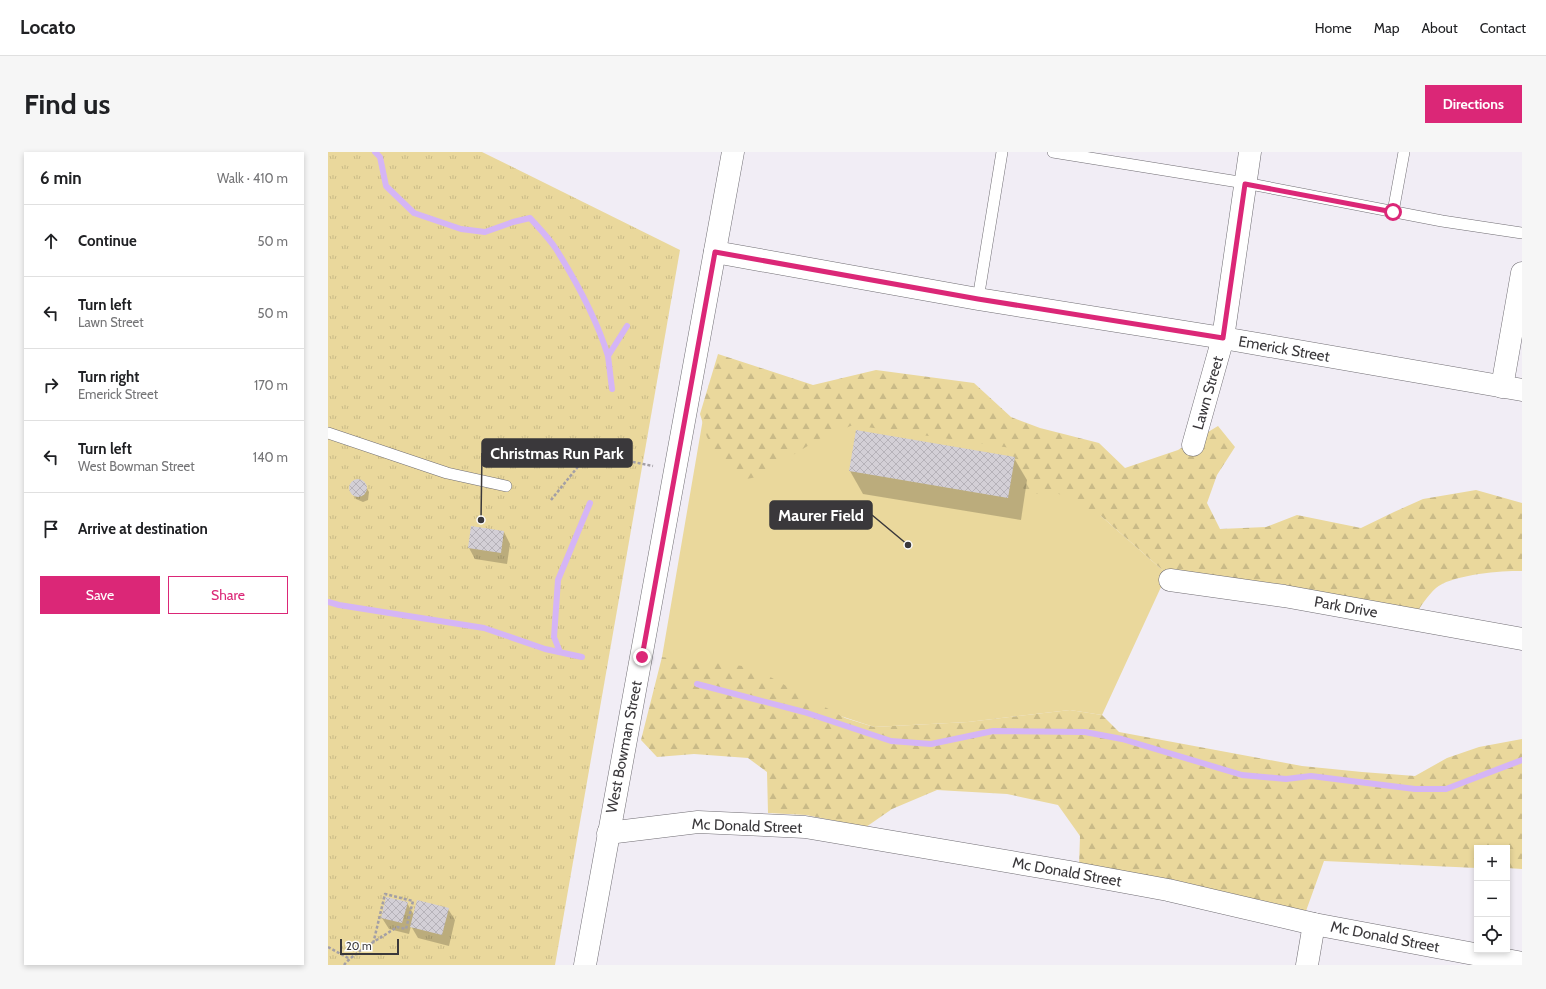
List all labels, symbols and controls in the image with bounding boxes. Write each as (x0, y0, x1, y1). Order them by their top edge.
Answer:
text: Locato (20, 16, 76, 39)
text: Home (1315, 19, 1352, 37)
text: Map (1374, 19, 1399, 37)
text: About (1421, 19, 1458, 37)
text: Contact (1480, 19, 1526, 37)
button: Directions (1425, 85, 1522, 123)
text: Find us (24, 87, 110, 121)
text: 6 min (40, 168, 82, 188)
text: Walk · 410 m (217, 170, 288, 186)
route start (1384, 203, 1402, 221)
icon: ahead (40, 230, 62, 252)
text: Continue (78, 232, 137, 250)
text: 50 m (258, 233, 288, 249)
text: Turn left (78, 296, 132, 314)
icon: left (40, 302, 62, 324)
text: 50 m (258, 305, 288, 321)
text: Lawn Street (78, 314, 144, 330)
street label: Emerick Street (1237, 332, 1331, 366)
street label: Lawn Street (1189, 354, 1227, 432)
text: Turn right (78, 368, 139, 386)
icon: right (40, 374, 62, 396)
text: 170 m (254, 377, 288, 393)
text: Emerick Street (78, 386, 158, 402)
callout: Christmas Run Park (482, 439, 632, 467)
text: Turn left (78, 440, 132, 458)
text: Christmas Run Park (490, 444, 624, 463)
icon: left (40, 446, 62, 468)
text: 140 m (253, 449, 288, 465)
text: West Bowman Street (78, 458, 195, 474)
callout: Maurer Field (770, 501, 872, 529)
text: Maurer Field (778, 506, 864, 525)
icon: arrive (40, 518, 62, 540)
text: Arrive at destination (78, 520, 208, 538)
button: Save (40, 576, 160, 614)
button: Share (168, 576, 288, 614)
street label: Park Drive (1313, 593, 1379, 621)
route end (633, 648, 651, 666)
street label: West Bowman Street (602, 679, 646, 815)
street label: Mc Donald Street (691, 815, 803, 837)
map controls (1474, 845, 1510, 953)
button: + (1474, 845, 1510, 881)
street label: Mc Donald Street (1011, 854, 1123, 890)
button: − (1474, 881, 1510, 917)
button: locate (1474, 917, 1510, 953)
street label: Mc Donald Street (1329, 918, 1441, 956)
scale bar (340, 937, 399, 956)
text: 20 m (346, 939, 372, 953)

